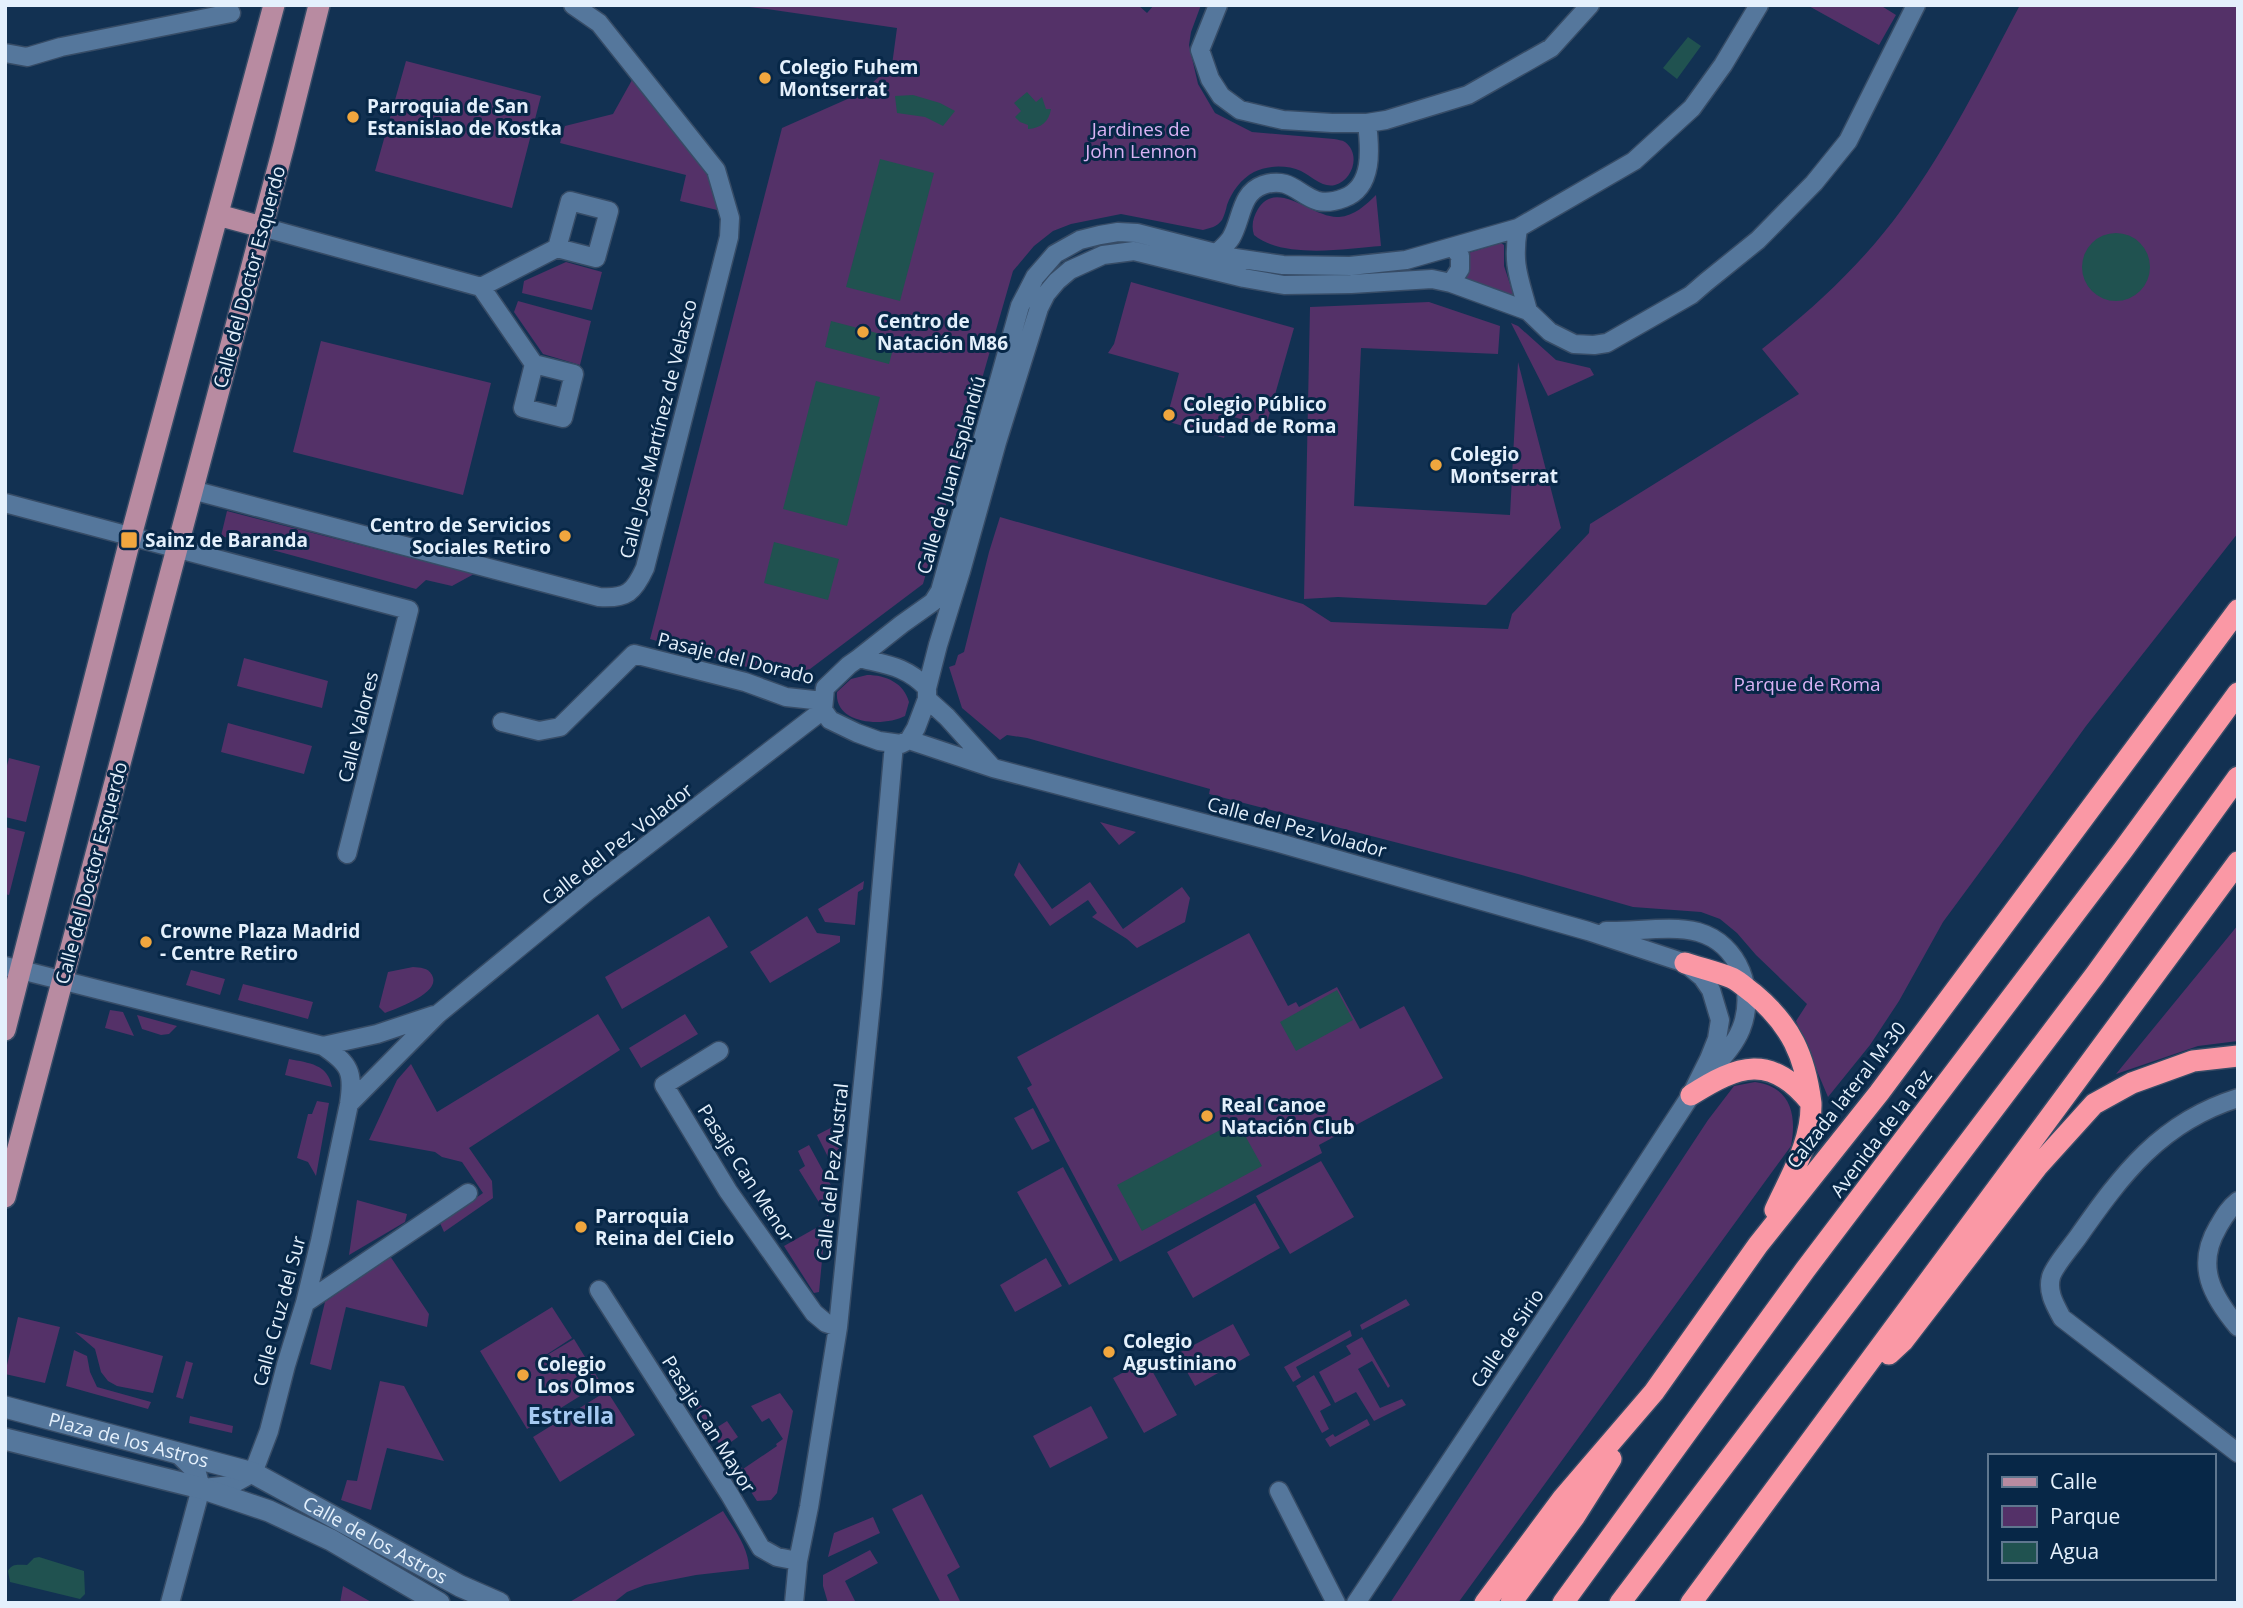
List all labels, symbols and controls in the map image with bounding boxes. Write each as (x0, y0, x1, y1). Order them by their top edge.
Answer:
place label: Colegio Fuhem Montserrat (779, 54, 918, 102)
marker: Colegio Fuhem Montserrat (757, 70, 773, 86)
place label: Parroquia de San Estanislao de Kostka (367, 93, 562, 141)
marker: Parroquia de San Estanislao de Kostka (345, 109, 361, 125)
park label: Jardines de John Lennon (1083, 116, 1197, 164)
street label: Calle del Doctor Esquerdo (207, 163, 291, 391)
street label: Calle José Martínez de Velasco (613, 297, 703, 561)
place label: Centro de Natación M86 (877, 308, 1008, 356)
marker: Centro de Natación M86 (855, 324, 871, 340)
street label: Calle de Juan Esplandiú (910, 373, 992, 577)
place label: Colegio Público Ciudad de Roma (1183, 391, 1336, 439)
marker: Colegio Público Ciudad de Roma (1161, 407, 1177, 423)
place label: Colegio Montserrat (1450, 441, 1558, 489)
marker: Colegio Montserrat (1428, 457, 1444, 473)
place label: Centro de Servicios Sociales Retiro (370, 512, 551, 560)
place label: Sainz de Baranda (145, 527, 308, 553)
marker: Centro de Servicios Sociales Retiro (557, 528, 573, 544)
marker: Sainz de Baranda (119, 530, 139, 550)
street label: Pasaje del Dorado (655, 626, 817, 690)
street label: Calle Valores (332, 669, 384, 785)
park label: Parque de Roma (1733, 671, 1881, 697)
street label: Calle del Doctor Esquerdo (49, 759, 133, 987)
street label: Calle del Pez Volador (536, 777, 698, 911)
street label: Calle del Pez Volador (1204, 791, 1390, 864)
place label: Crowne Plaza Madrid - Centre Retiro (160, 918, 360, 966)
marker: Crowne Plaza Madrid - Centre Retiro (138, 934, 154, 950)
street label: Calzada lateral M-30 (1780, 1016, 1912, 1174)
street label: Avenida de la Paz (1824, 1064, 1938, 1202)
street label: Calle del Pez Austral (810, 1082, 854, 1262)
place label: Real Canoe Natación Club (1221, 1092, 1355, 1140)
street label: Pasaje Can Menor (692, 1099, 801, 1247)
marker: Real Canoe Natación Club (1199, 1108, 1215, 1124)
place label: Parroquia Reina del Cielo (595, 1203, 734, 1251)
marker: Parroquia Reina del Cielo (573, 1219, 589, 1235)
street label: Calle Cruz del Sur (246, 1233, 312, 1389)
street label: Calle de Sirio (1464, 1283, 1550, 1393)
place label: Colegio Agustiniano (1123, 1328, 1237, 1376)
marker: Colegio Agustiniano (1101, 1344, 1117, 1360)
street label: Pasaje Can Mayor (656, 1350, 762, 1498)
place label: Colegio Los Olmos (537, 1351, 635, 1399)
marker: Colegio Los Olmos (515, 1367, 531, 1383)
district label: Estrella (528, 1399, 614, 1431)
street label: Plaza de los Astros (46, 1406, 212, 1474)
legend (1988, 1454, 2215, 1580)
text: Calle (2050, 1467, 2097, 1495)
street label: Calle de los Astros (298, 1490, 452, 1590)
text: Parque (2050, 1502, 2120, 1530)
text: Agua (2050, 1537, 2099, 1565)

